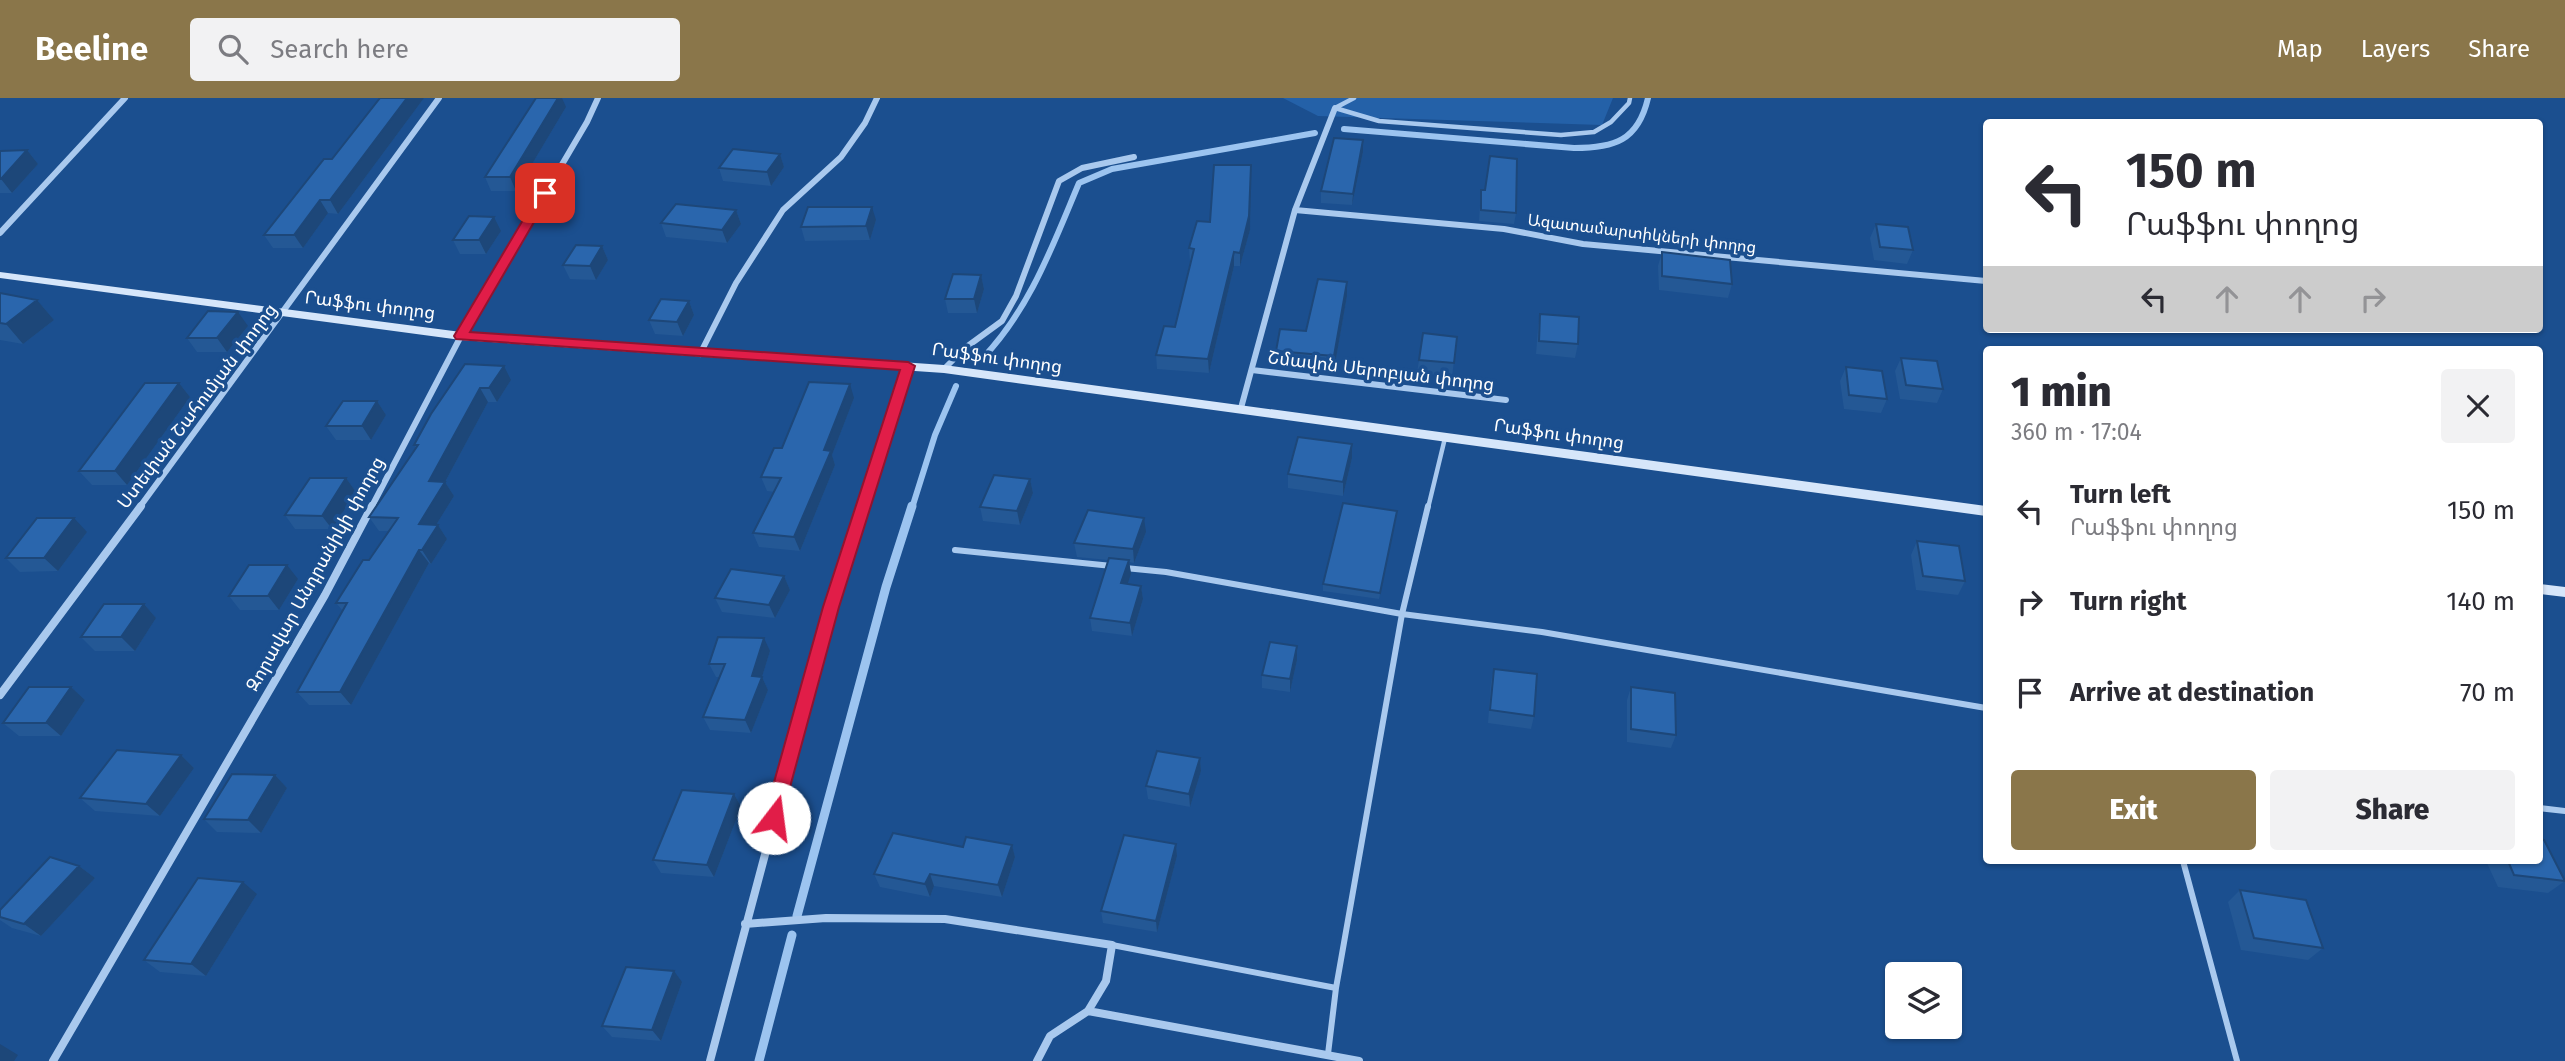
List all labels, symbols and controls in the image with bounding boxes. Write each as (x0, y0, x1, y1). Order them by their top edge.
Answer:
search box (190, 18, 680, 81)
text: Beeline (35, 29, 148, 69)
icon: search (214, 30, 252, 68)
text: Search here (270, 34, 409, 65)
text: Map (2277, 35, 2323, 63)
text: Layers (2361, 35, 2430, 63)
text: Share (2468, 35, 2530, 63)
text: 150 m (2126, 141, 2257, 200)
icon: left (2011, 147, 2102, 238)
pin (515, 163, 575, 223)
icon: arrive (526, 174, 564, 212)
text: Րաֆֆու փողոց (2126, 205, 2359, 243)
street label: Ազատամարտիկների փողոց (1526, 210, 1757, 257)
icon: left (2135, 280, 2173, 318)
icon: ahead (2208, 280, 2246, 318)
icon: ahead (2281, 280, 2319, 318)
icon: right (2354, 280, 2392, 318)
street label: Րաֆֆու փողոց (304, 286, 436, 324)
street label: Ստեփան Շահումյան փողոց (113, 299, 281, 513)
street label: Րաֆֆու փողոց (930, 338, 1064, 378)
street label: Շմավոն Սերոբյան փողոց (1266, 346, 1496, 396)
text: 1 min (2011, 367, 2112, 417)
button: close (2441, 369, 2515, 443)
street label: Րաֆֆու փողոց (1492, 414, 1626, 454)
text: 360 m · 17:04 (2011, 418, 2142, 446)
street label: Զորավար Անդրանիկի փողոց (241, 453, 389, 695)
text: Turn left (2070, 479, 2171, 510)
icon: left (2011, 492, 2049, 530)
text: 150 m (2447, 495, 2515, 526)
text: Րաֆֆու փողոց (2070, 513, 2238, 541)
icon: right (2011, 583, 2049, 621)
text: Turn right (2070, 586, 2187, 617)
text: 140 m (2446, 586, 2515, 617)
icon: arrive (2011, 674, 2049, 712)
text: Arrive at destination (2070, 677, 2314, 708)
text: 70 m (2460, 677, 2515, 708)
button: Exit (2011, 770, 2256, 850)
button: Share (2270, 770, 2515, 850)
position arrow (737, 781, 811, 855)
map controls (1885, 962, 1962, 1039)
button: layers (1885, 962, 1962, 1039)

